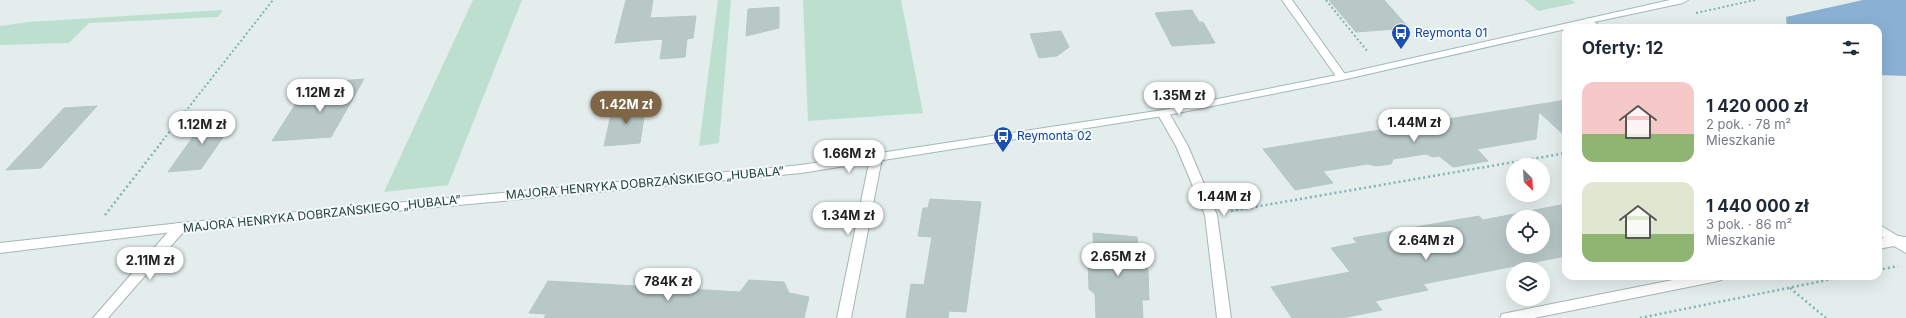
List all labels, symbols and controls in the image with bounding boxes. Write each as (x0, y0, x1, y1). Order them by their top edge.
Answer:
bus stop icon: Reymonta 01 (1390, 22, 1412, 50)
place label: Reymonta 01 (1415, 25, 1487, 40)
icon: filters (1840, 37, 1862, 59)
text: Oferty: 12 (1582, 38, 1663, 58)
pin: 1.12M zł (279, 79, 361, 113)
pin: 1.35M zł (1138, 82, 1220, 116)
text: 1.12M zł (296, 84, 344, 100)
text: 1.35M zł (1153, 87, 1205, 103)
pin: 1.42M zł (585, 91, 667, 125)
text: 1.42M zł (599, 96, 653, 112)
text: 1 420 000 zł (1706, 96, 1808, 116)
icon: home (1614, 98, 1662, 146)
pin: 1.44M zł (1373, 109, 1455, 143)
pin: 1.12M zł (161, 111, 243, 145)
text: 1.44M zł (1387, 114, 1441, 130)
text: 1.12M zł (178, 116, 226, 132)
text: 2 pok. · 78 m² (1706, 116, 1791, 132)
bus stop icon: Reymonta 02 (992, 125, 1014, 153)
place label: Reymonta 02 (1017, 128, 1092, 143)
text: Mieszkanie (1706, 132, 1775, 148)
pin: 1.66M zł (808, 140, 890, 174)
text: 1.66M zł (823, 145, 875, 161)
north arrow (1506, 158, 1550, 202)
map controls (1506, 158, 1550, 306)
street label: MAJORA HENRYKA DOBRZAŃSKIEGO „HUBALA” (505, 163, 785, 202)
pin: 1.44M zł (1183, 183, 1265, 217)
text: 1.44M zł (1197, 188, 1251, 204)
street label: MAJORA HENRYKA DOBRZAŃSKIEGO „HUBALA” (182, 191, 462, 236)
text: 1 440 000 zł (1706, 196, 1809, 216)
icon: home (1614, 198, 1662, 246)
pin: 1.34M zł (807, 202, 889, 236)
text: 1.34M zł (822, 207, 875, 223)
button: locate (1506, 210, 1550, 254)
text: 3 pok. · 86 m² (1706, 216, 1792, 232)
pin: 2.64M zł (1385, 227, 1467, 261)
text: 2.64M zł (1398, 232, 1454, 248)
text: Mieszkanie (1706, 232, 1775, 248)
pin: 2.65M zł (1077, 243, 1159, 277)
pin: 2.11M zł (109, 247, 191, 281)
text: 2.65M zł (1090, 248, 1146, 264)
text: 2.11M zł (126, 252, 174, 268)
button: layers (1506, 262, 1550, 306)
pin: 784K zł (631, 268, 705, 302)
text: 784K zł (644, 273, 692, 289)

